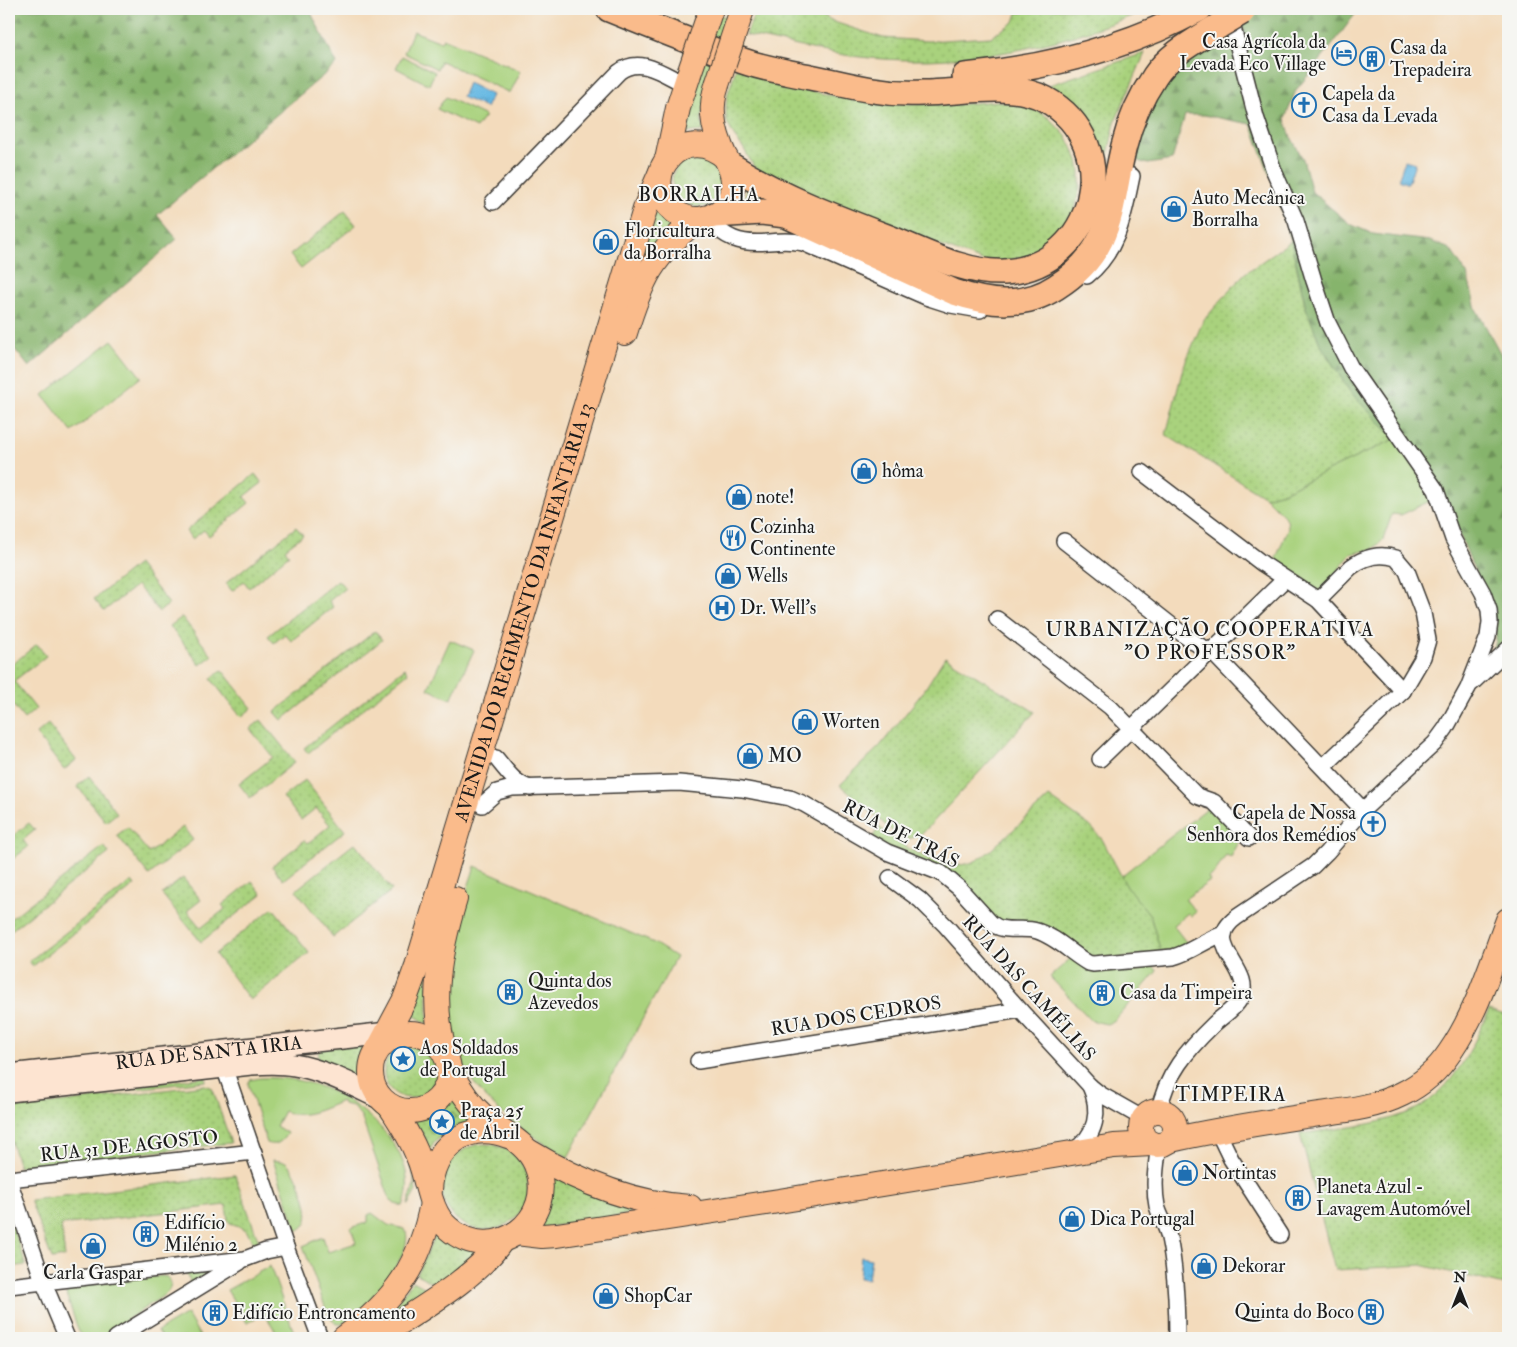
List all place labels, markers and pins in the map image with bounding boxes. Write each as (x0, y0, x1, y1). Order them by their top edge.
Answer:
place label: Casa Agrícola da Levada Eco Village (1180, 30, 1326, 76)
place label: Casa da Trepadeira (1390, 36, 1472, 83)
hotel icon: Casa Agrícola da Levada Eco Village (1331, 40, 1357, 66)
building icon: Casa da Trepadeira (1359, 46, 1385, 72)
place label: Capela da Casa da Levada (1322, 82, 1438, 128)
church icon: Capela da Casa da Levada (1291, 92, 1317, 118)
place label: Auto Mecânica Borralha (1191, 186, 1305, 232)
shop icon: Auto Mecânica Borralha (1161, 196, 1187, 222)
place label: Floricultura da Borralha (624, 219, 715, 265)
shop icon: Floricultura da Borralha (593, 229, 619, 255)
shop icon: hôma (851, 458, 877, 484)
place label: hôma (882, 459, 924, 483)
shop icon: note! (726, 484, 752, 510)
place label: note! (756, 485, 794, 509)
place label: Cozinha Continente (750, 515, 836, 561)
restaurant icon: Cozinha Continente (720, 525, 746, 551)
shop icon: Wells (715, 563, 741, 589)
place label: Wells (745, 564, 788, 588)
hospital icon: Dr. Well's (709, 595, 735, 621)
place label: Dr. Well's (740, 596, 816, 620)
shop icon: Worten (792, 709, 818, 735)
place label: Worten (821, 710, 880, 734)
shop icon: MO (737, 743, 763, 769)
place label: MO (768, 744, 802, 768)
place label: Capela de Nossa Senhora dos Remédios (1187, 801, 1356, 847)
church icon: Capela de Nossa Senhora dos Remédios (1360, 811, 1386, 837)
place label: Quinta dos Azevedos (527, 969, 612, 1015)
building icon: Quinta dos Azevedos (497, 979, 523, 1005)
building icon: Casa da Timpeira (1089, 980, 1115, 1006)
place label: Casa da Timpeira (1120, 981, 1252, 1006)
place label: Aos Soldados de Portugal (419, 1036, 518, 1082)
place icon: Aos Soldados de Portugal (390, 1046, 416, 1072)
place label: Praça 25 de Abril (460, 1099, 524, 1145)
place icon: Praça 25 de Abril (429, 1109, 455, 1135)
shop icon: Nortintas (1172, 1160, 1198, 1186)
place label: Nortintas (1202, 1161, 1276, 1185)
place label: Planeta Azul - Lavagem Automóvel (1316, 1175, 1471, 1221)
building icon: Planeta Azul - Lavagem Automóvel (1285, 1185, 1311, 1211)
shop icon: Dica Portugal (1059, 1206, 1085, 1232)
place label: Dica Portugal (1090, 1207, 1195, 1231)
place label: Edifício Milénio 2 (164, 1211, 238, 1257)
building icon: Edifício Milénio 2 (133, 1221, 159, 1247)
shop icon: Carla Gaspar (80, 1233, 106, 1259)
shop icon: Dekorar (1191, 1253, 1217, 1279)
place label: Dekorar (1222, 1254, 1285, 1278)
place label: Carla Gaspar (43, 1261, 143, 1286)
shop icon: ShopCar (593, 1283, 619, 1309)
place label: ShopCar (624, 1284, 692, 1309)
building icon: Quinta do Boco (1358, 1299, 1384, 1325)
building icon: Edifício Entroncamento (202, 1300, 228, 1326)
place label: Quinta do Boco (1235, 1300, 1354, 1324)
place label: Edifício Entroncamento (232, 1301, 415, 1325)

